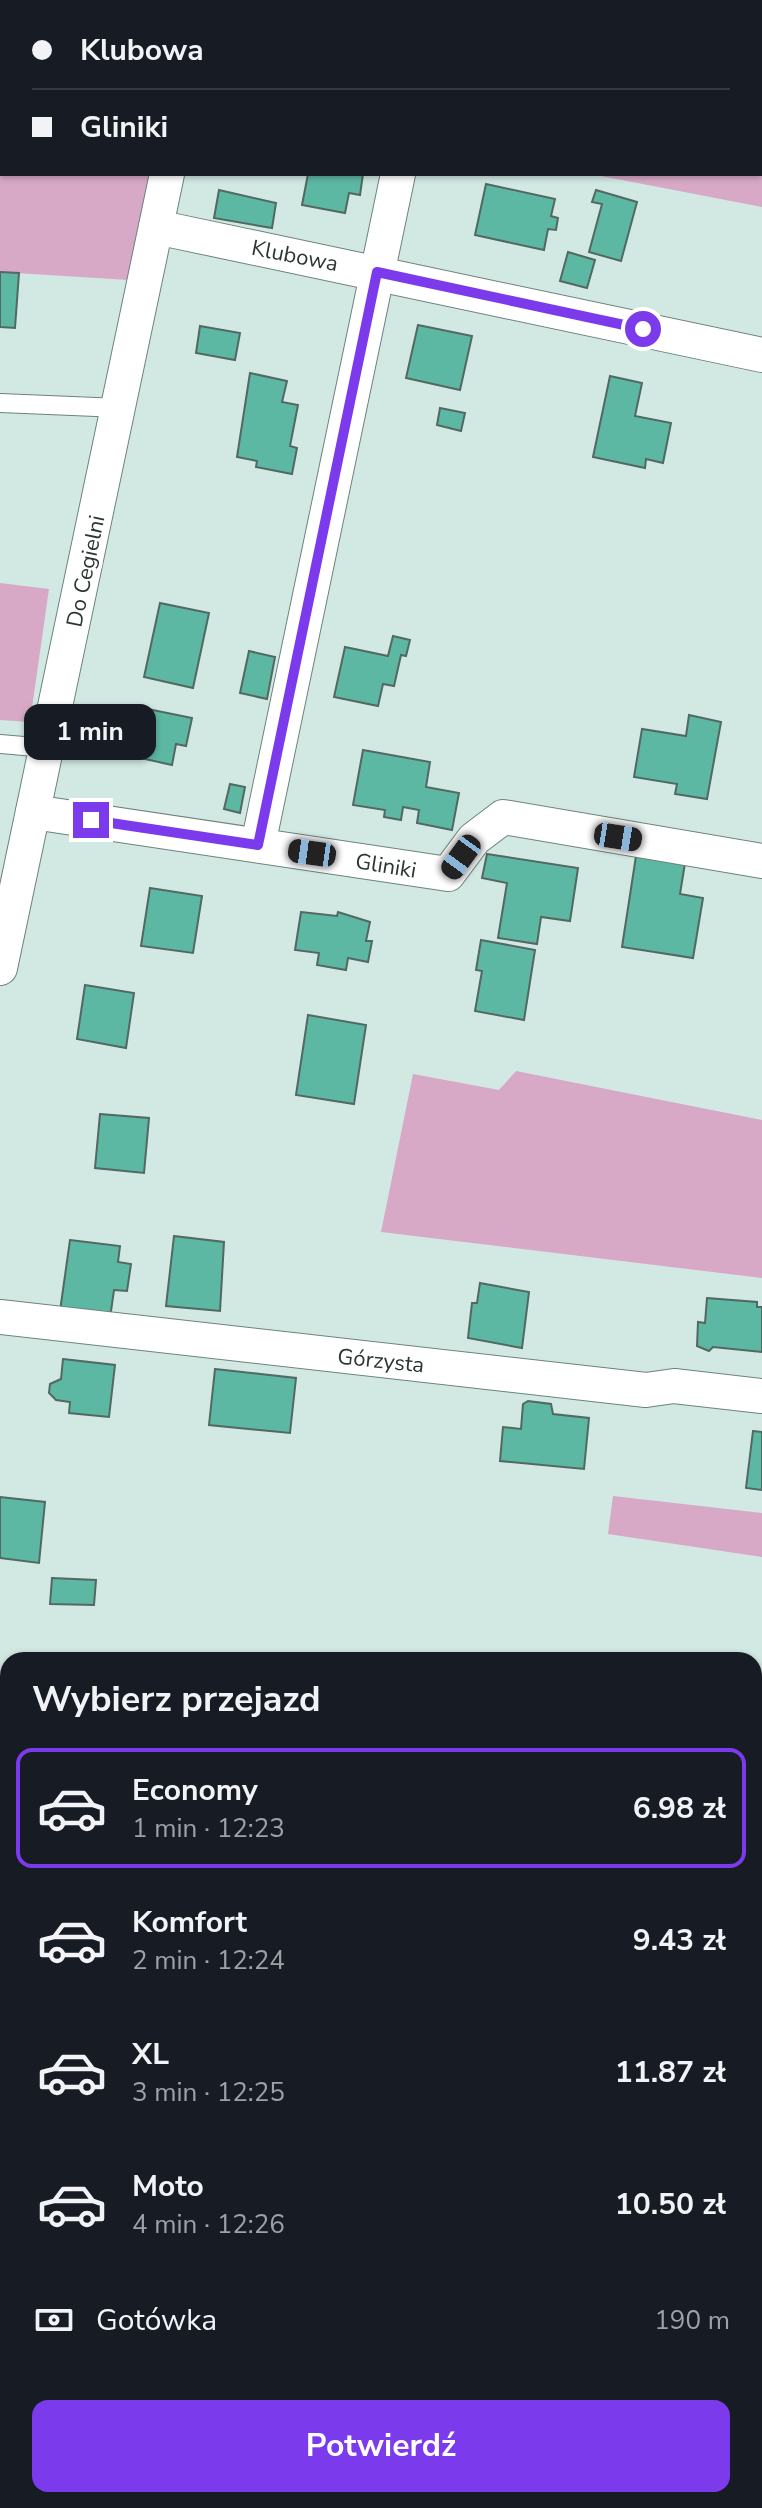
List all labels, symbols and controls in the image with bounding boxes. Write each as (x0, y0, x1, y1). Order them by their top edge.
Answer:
text: Klubowa (80, 30, 204, 71)
text: Gliniki (80, 107, 168, 148)
street label: Klubowa (249, 233, 341, 279)
route start (625, 311, 661, 347)
street label: Do Cegielni (59, 512, 112, 630)
callout: 1 min (25, 704, 157, 760)
text: 1 min (56, 714, 124, 749)
route end (73, 802, 109, 838)
car (592, 821, 644, 853)
car (437, 831, 485, 883)
car (287, 838, 337, 868)
street label: Gliniki (353, 846, 418, 886)
street label: Górzysta (336, 1342, 426, 1380)
text: Wybierz przejazd (32, 1675, 321, 1724)
text: Economy (132, 1770, 258, 1811)
icon: car (36, 1772, 108, 1844)
text: 6.98 zł (633, 1788, 726, 1829)
text: 1 min · 12:23 (132, 1811, 285, 1846)
text: Komfort (132, 1902, 247, 1943)
icon: car (36, 1904, 108, 1976)
text: 9.43 zł (633, 1920, 726, 1961)
text: 2 min · 12:24 (132, 1943, 285, 1978)
text: XL (132, 2034, 169, 2075)
icon: car (36, 2036, 108, 2108)
text: 11.87 zł (615, 2052, 726, 2093)
text: 3 min · 12:25 (132, 2075, 285, 2110)
text: Moto (132, 2166, 204, 2207)
icon: car (36, 2168, 108, 2240)
text: 10.50 zł (615, 2184, 726, 2225)
text: 4 min · 12:26 (132, 2207, 285, 2242)
icon: cash (32, 2298, 76, 2342)
text: Gotówka (96, 2300, 217, 2341)
text: 190 m (654, 2303, 730, 2338)
button: Potwierdź (32, 2400, 730, 2492)

